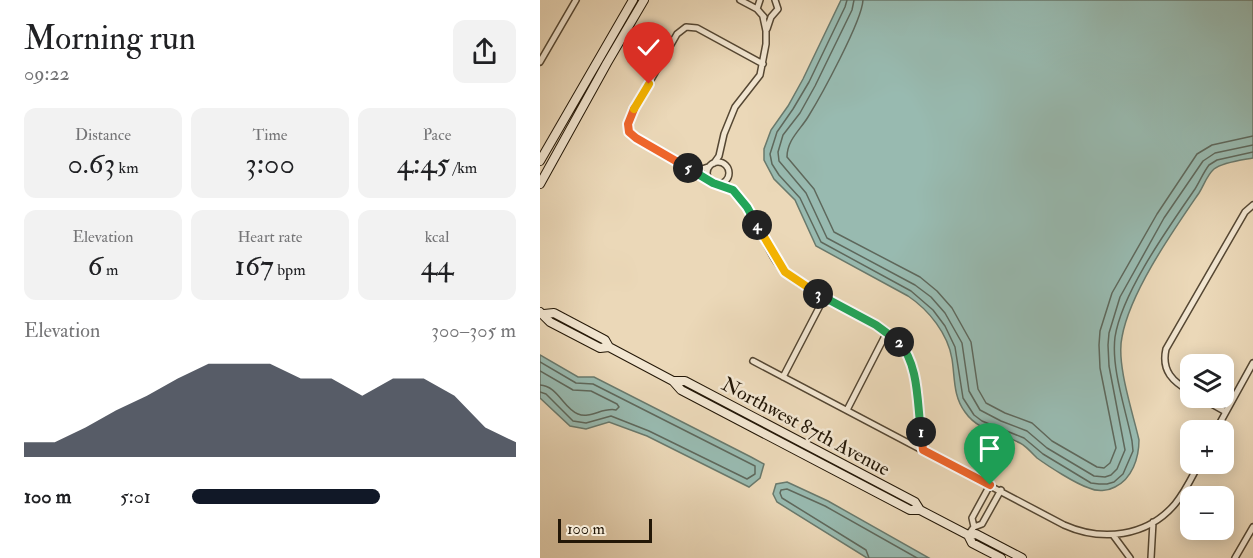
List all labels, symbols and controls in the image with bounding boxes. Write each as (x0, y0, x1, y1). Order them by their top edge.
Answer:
text: Morning run (24, 18, 196, 59)
button: share (453, 20, 516, 83)
pin (623, 22, 674, 84)
icon: check (632, 31, 665, 64)
text: 09:22 (24, 61, 70, 86)
text: Distance (75, 125, 131, 145)
text: Time (253, 125, 287, 145)
text: Pace (423, 125, 451, 145)
text: 0.63 (67, 145, 115, 182)
text: 3:00 (245, 145, 295, 182)
text: 4:45 (397, 145, 450, 182)
pin: 5 (673, 153, 703, 183)
text: km (115, 158, 139, 178)
text: /km (450, 158, 477, 178)
text: 5 (684, 158, 692, 178)
pin: 4 (742, 210, 772, 240)
text: 4 (753, 215, 761, 235)
text: Elevation (73, 227, 133, 247)
text: Heart rate (237, 227, 303, 247)
text: kcal (425, 227, 449, 247)
text: 6 (88, 247, 103, 284)
text: 167 (234, 247, 274, 284)
text: 44 (421, 247, 453, 284)
text: m (103, 260, 118, 280)
text: bpm (274, 260, 306, 280)
pin: 3 (803, 279, 833, 309)
text: 3 (815, 284, 821, 304)
text: Elevation (24, 318, 100, 343)
text: 300–305 m (431, 318, 516, 343)
pin: 2 (884, 327, 914, 357)
text: 2 (895, 332, 903, 352)
map controls (1180, 354, 1234, 540)
button: layers (1180, 354, 1234, 408)
street label: Northwest 87th Avenue (717, 372, 894, 481)
pin: 1 (906, 417, 936, 447)
button: + (1180, 420, 1234, 474)
text: 1 (918, 422, 924, 442)
pin (964, 423, 1015, 485)
icon: arrive (973, 432, 1006, 465)
text: 100 m (24, 484, 71, 509)
text: 5:01 (120, 484, 151, 509)
button: − (1180, 486, 1234, 540)
scale bar (558, 516, 652, 544)
text: 100 m (567, 519, 605, 539)

